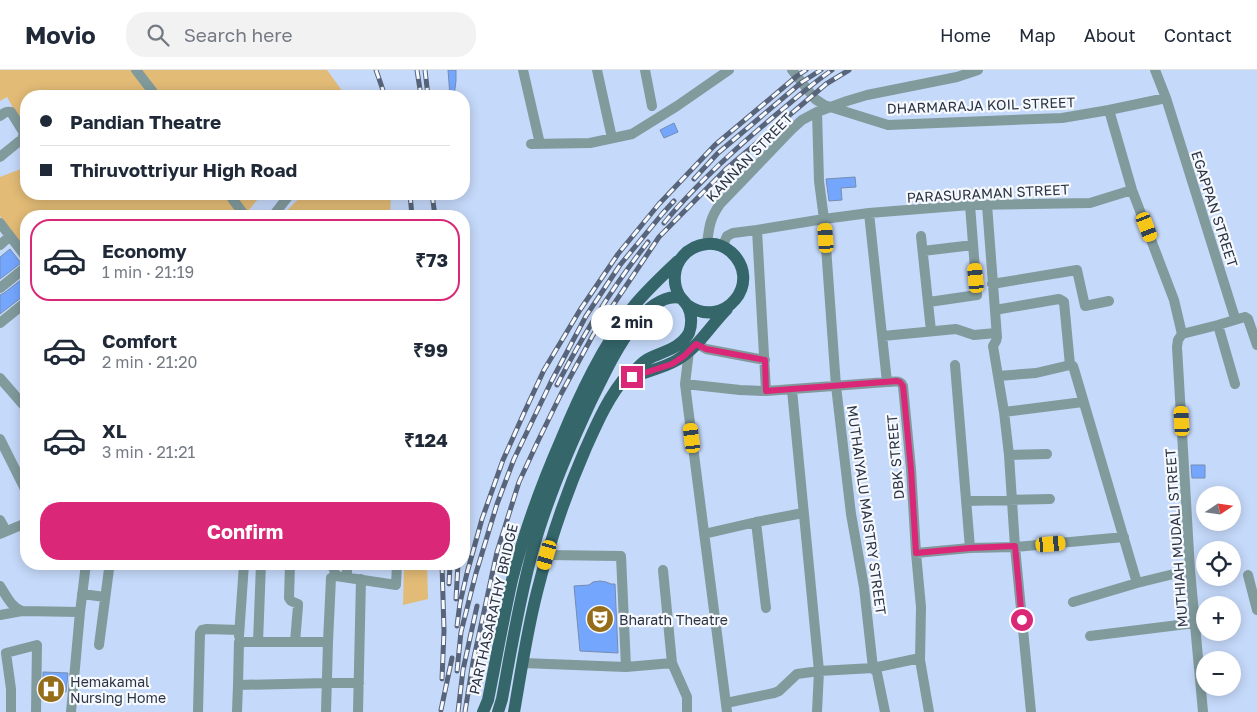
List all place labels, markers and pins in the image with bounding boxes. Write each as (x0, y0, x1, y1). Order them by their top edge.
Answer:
theatre icon: Bharath Theatre (585, 604, 615, 634)
place label: Bharath Theatre (619, 611, 728, 628)
place label: Hemakamal Nursing Home (70, 673, 166, 706)
hospital icon: Hemakamal Nursing Home (36, 674, 66, 704)

